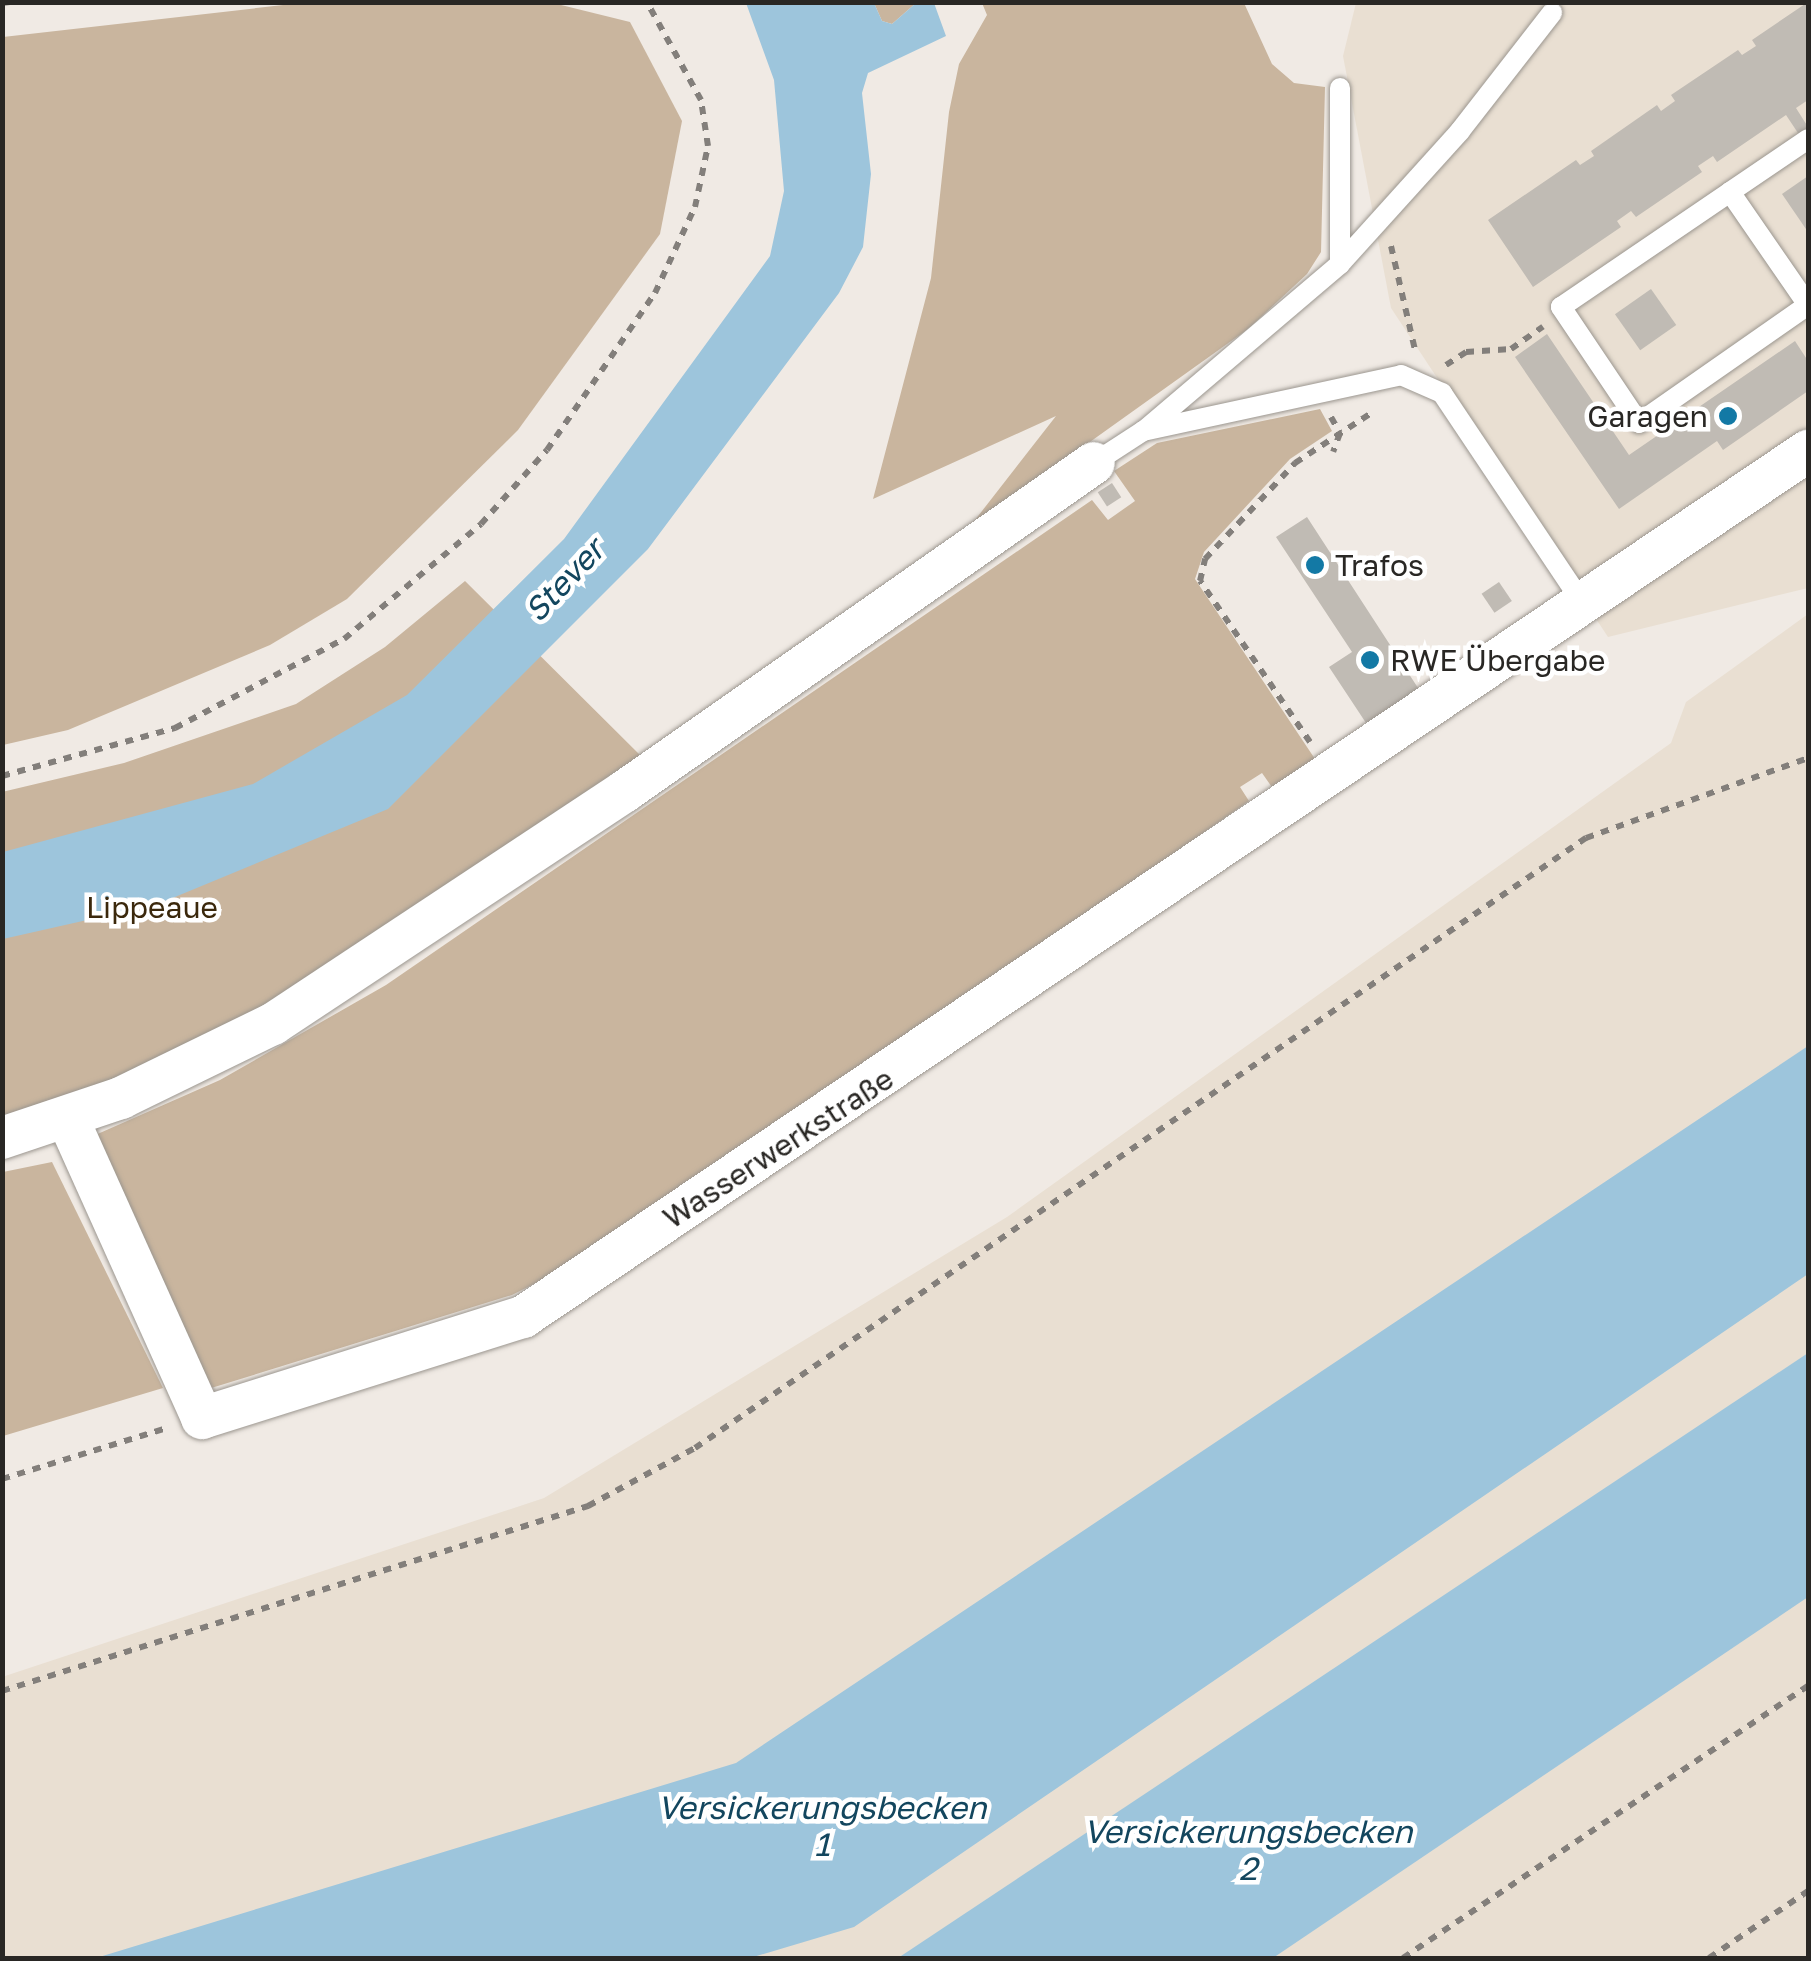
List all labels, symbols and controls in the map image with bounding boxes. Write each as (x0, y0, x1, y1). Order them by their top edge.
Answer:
place label: Garagen (1587, 398, 1708, 434)
marker: Garagen (1717, 405, 1739, 427)
water label: Stever (516, 531, 612, 629)
place label: Trafos (1335, 547, 1424, 583)
marker: Trafos (1304, 554, 1326, 576)
place label: RWE Übergabe (1390, 642, 1605, 678)
marker: RWE Übergabe (1359, 649, 1381, 671)
park label: Lippeaue (86, 889, 218, 925)
street label: Wasserwerkstraße (656, 1060, 900, 1236)
water label: Versickerungsbecken 1 (657, 1789, 987, 1864)
water label: Versickerungsbecken 2 (1083, 1813, 1413, 1888)

